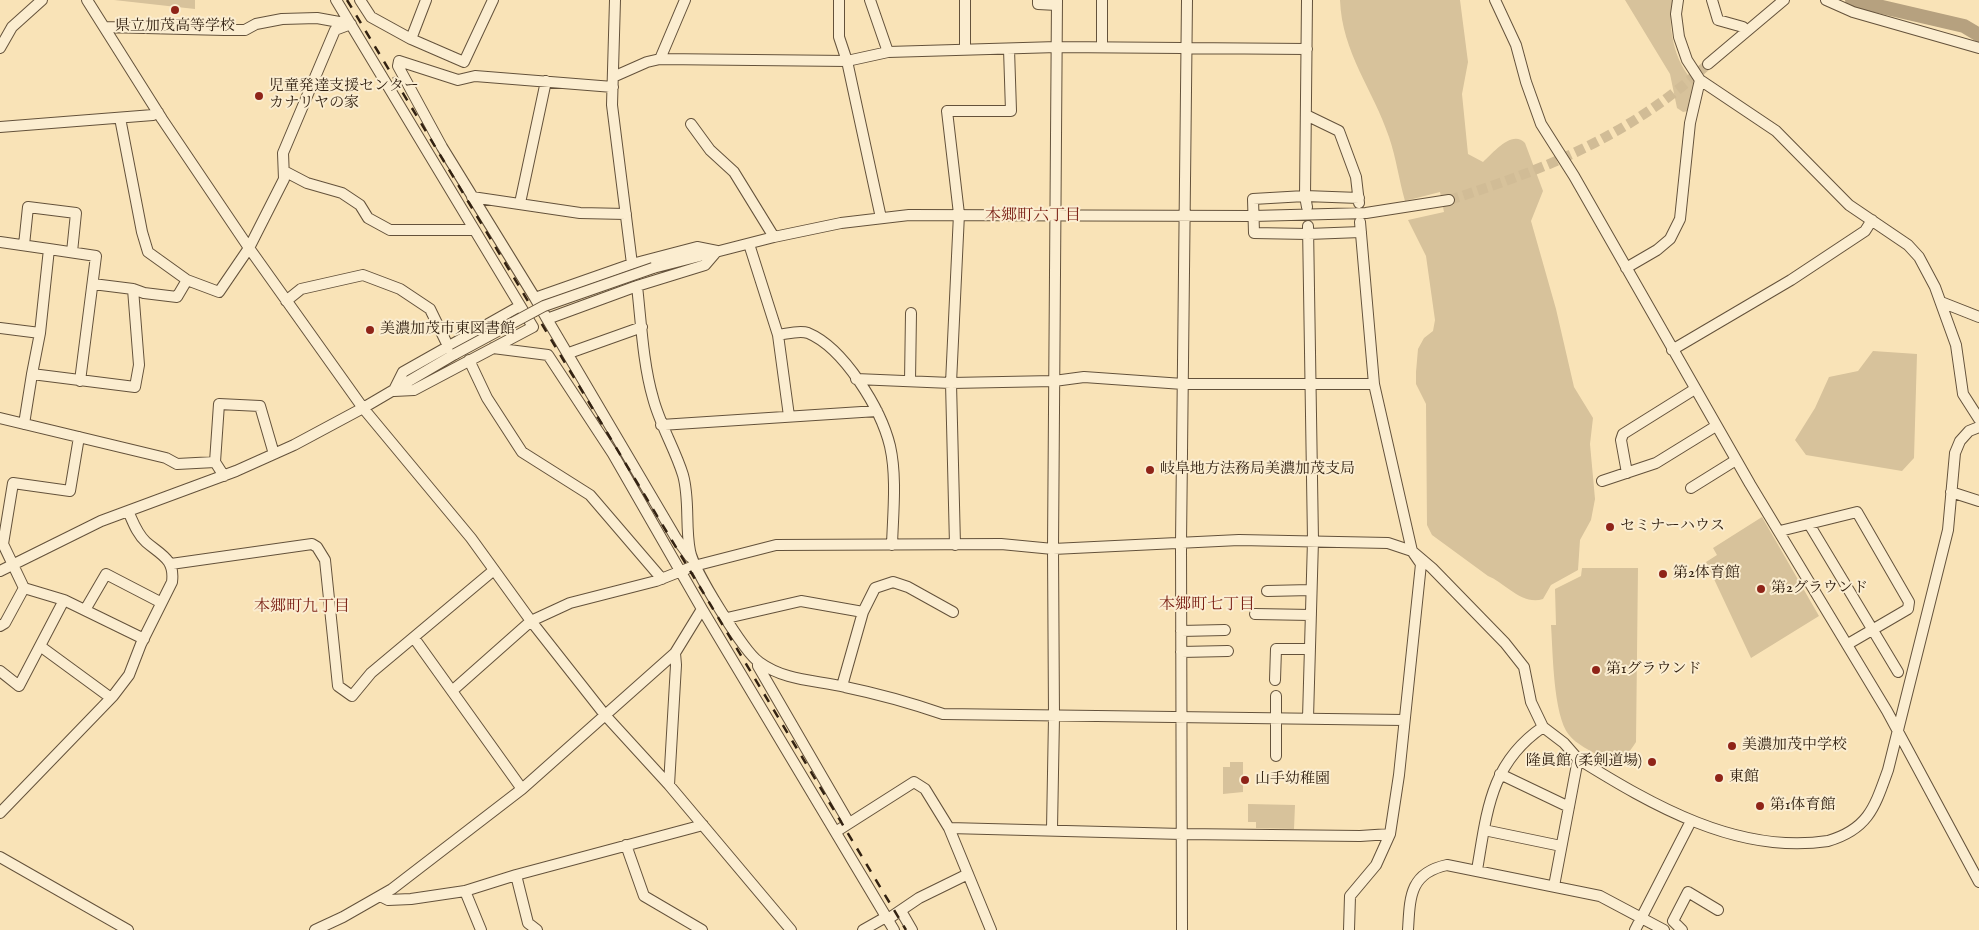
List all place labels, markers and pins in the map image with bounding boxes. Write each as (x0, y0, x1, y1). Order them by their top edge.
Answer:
marker: 県立加茂高等学校 (169, 4, 181, 16)
place label: 県立加茂高等学校 (115, 18, 235, 36)
place label: 児童発達支援センター カナリヤの家 (269, 78, 419, 113)
marker: 児童発達支援センター カナリヤの家 (253, 90, 265, 102)
place label: 美濃加茂市東図書館 (380, 321, 515, 339)
marker: 美濃加茂市東図書館 (364, 324, 376, 336)
place label: 岐阜地方法務局美濃加茂支局 (1160, 461, 1355, 479)
marker: 岐阜地方法務局美濃加茂支局 (1144, 464, 1156, 476)
place label: セミナーハウス (1620, 518, 1725, 536)
marker: セミナーハウス (1604, 521, 1616, 533)
place label: 第2体育館 (1673, 565, 1740, 583)
marker: 第2体育館 (1657, 568, 1669, 580)
place label: 第2グラウンド (1771, 580, 1868, 598)
marker: 第2グラウンド (1755, 583, 1767, 595)
place label: 第1グラウンド (1606, 661, 1702, 679)
marker: 第1グラウンド (1590, 664, 1602, 676)
place label: 美濃加茂中学校 (1742, 737, 1847, 755)
marker: 美濃加茂中学校 (1726, 740, 1738, 752)
place label: 隆眞館 (柔剣道場) (1526, 753, 1642, 771)
marker: 隆眞館 (柔剣道場) (1646, 756, 1658, 768)
place label: 東館 (1729, 769, 1759, 787)
place label: 山手幼稚園 (1255, 771, 1330, 789)
marker: 東館 (1713, 772, 1725, 784)
marker: 山手幼稚園 (1239, 774, 1251, 786)
place label: 第1体育館 (1770, 797, 1836, 815)
marker: 第1体育館 (1754, 800, 1766, 812)

